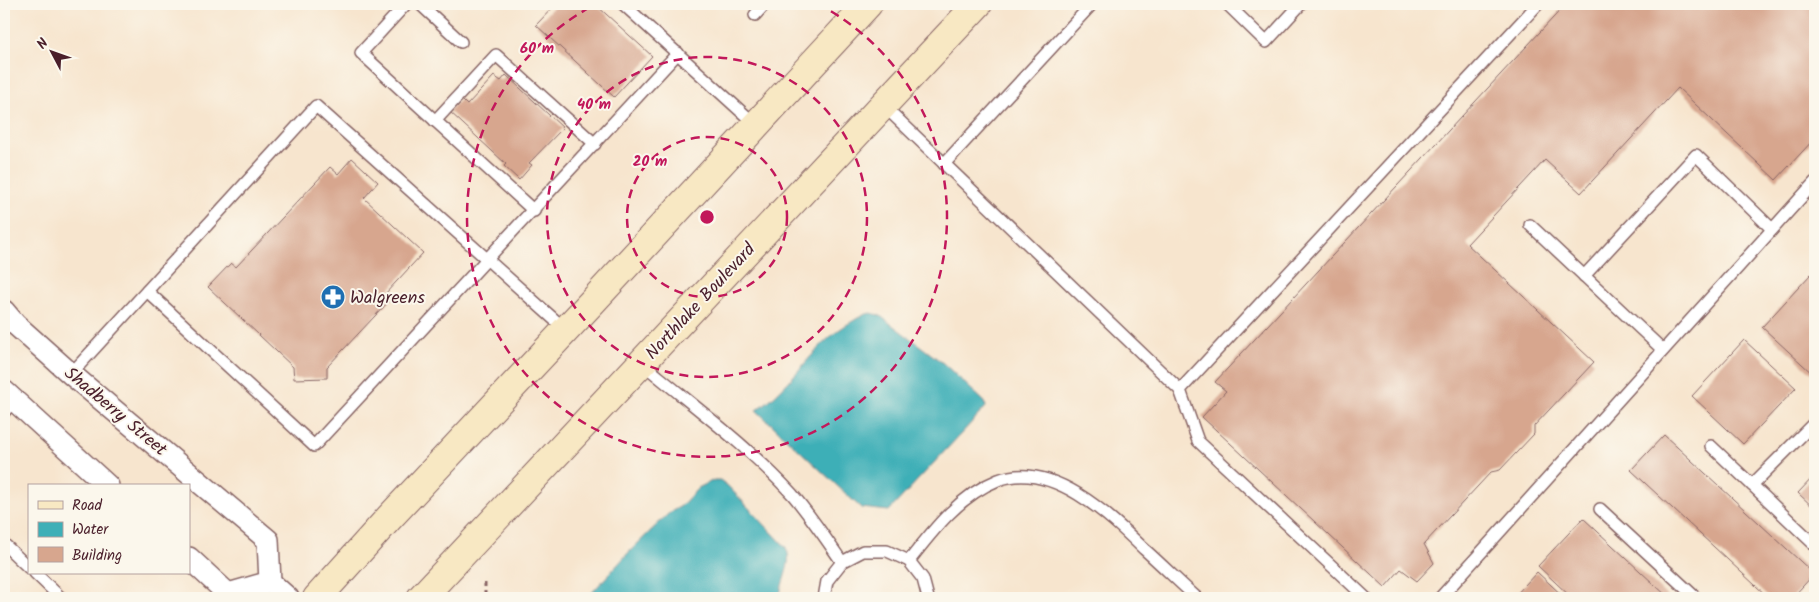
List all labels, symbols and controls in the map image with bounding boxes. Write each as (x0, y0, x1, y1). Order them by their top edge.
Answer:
north arrow (28, 28, 78, 78)
text: N (32, 33, 54, 55)
text: 60 m (520, 37, 554, 61)
text: 40 m (577, 93, 611, 117)
text: 20 m (633, 150, 667, 174)
centre of rings (698, 208, 716, 226)
street label: Northlake Boulevard (639, 236, 764, 367)
pharmacy icon: Walgreens (320, 284, 346, 310)
place label: Walgreens (350, 284, 425, 313)
street label: Shadberry Street (57, 360, 174, 465)
legend (28, 484, 190, 574)
text: Road (72, 494, 103, 518)
text: Water (72, 518, 109, 542)
text: Building (72, 544, 122, 568)

